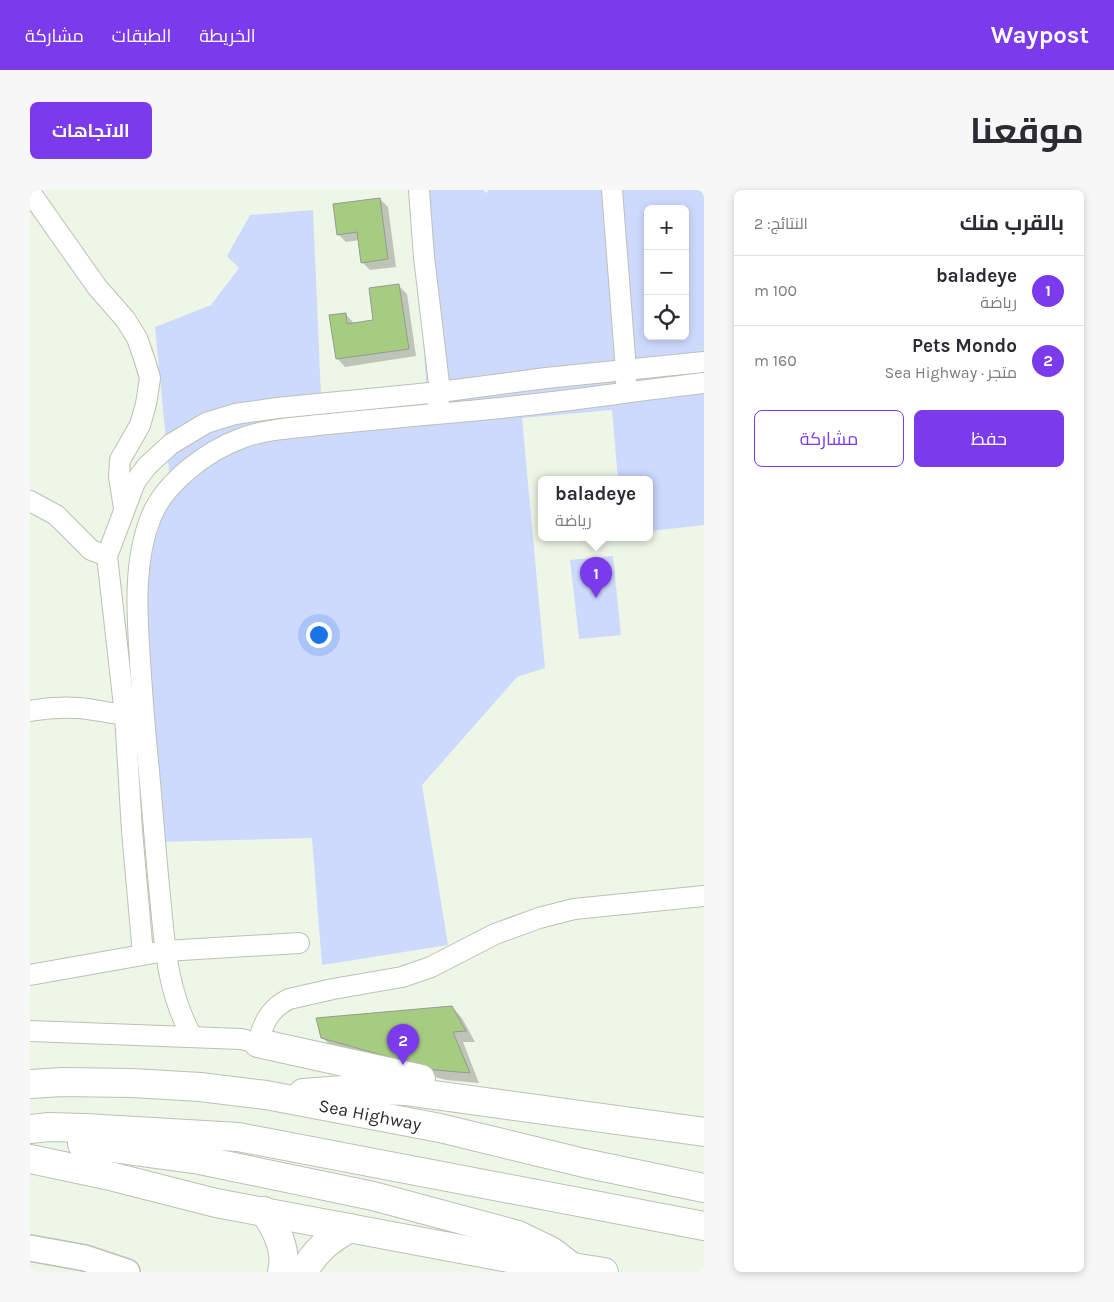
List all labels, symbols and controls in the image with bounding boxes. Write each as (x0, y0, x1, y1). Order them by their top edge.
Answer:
text: Waypost (991, 21, 1089, 49)
text: مشاركة (25, 25, 84, 47)
text: الطبقات (112, 25, 171, 47)
text: الخريطة (199, 25, 256, 47)
button: الاتجاهات (30, 102, 152, 159)
text: موقعنا (970, 111, 1084, 152)
map controls (644, 205, 689, 340)
button: + (644, 205, 689, 250)
text: بالقرب منك (960, 211, 1064, 235)
text: النتائج: 2 (754, 214, 808, 233)
button: − (644, 250, 689, 295)
text: baladeye (936, 265, 1017, 287)
text: 100 m (754, 281, 797, 300)
text: 1 (1045, 281, 1051, 300)
text: رياضة (980, 293, 1017, 312)
button: locate (644, 295, 689, 340)
text: Pets Mondo (912, 335, 1017, 357)
text: 160 m (754, 351, 797, 370)
text: 2 (1043, 351, 1053, 370)
text: متجر · Sea Highway (885, 363, 1017, 382)
button: مشاركة (754, 410, 904, 467)
button: حفظ (914, 410, 1064, 467)
popup (538, 476, 653, 541)
text: baladeye (555, 483, 636, 505)
text: رياضة (555, 511, 592, 530)
pin: 1 (580, 557, 612, 598)
your location (306, 622, 332, 648)
pin: 2 (387, 1024, 419, 1065)
street label: Sea Highway (317, 1094, 424, 1136)

